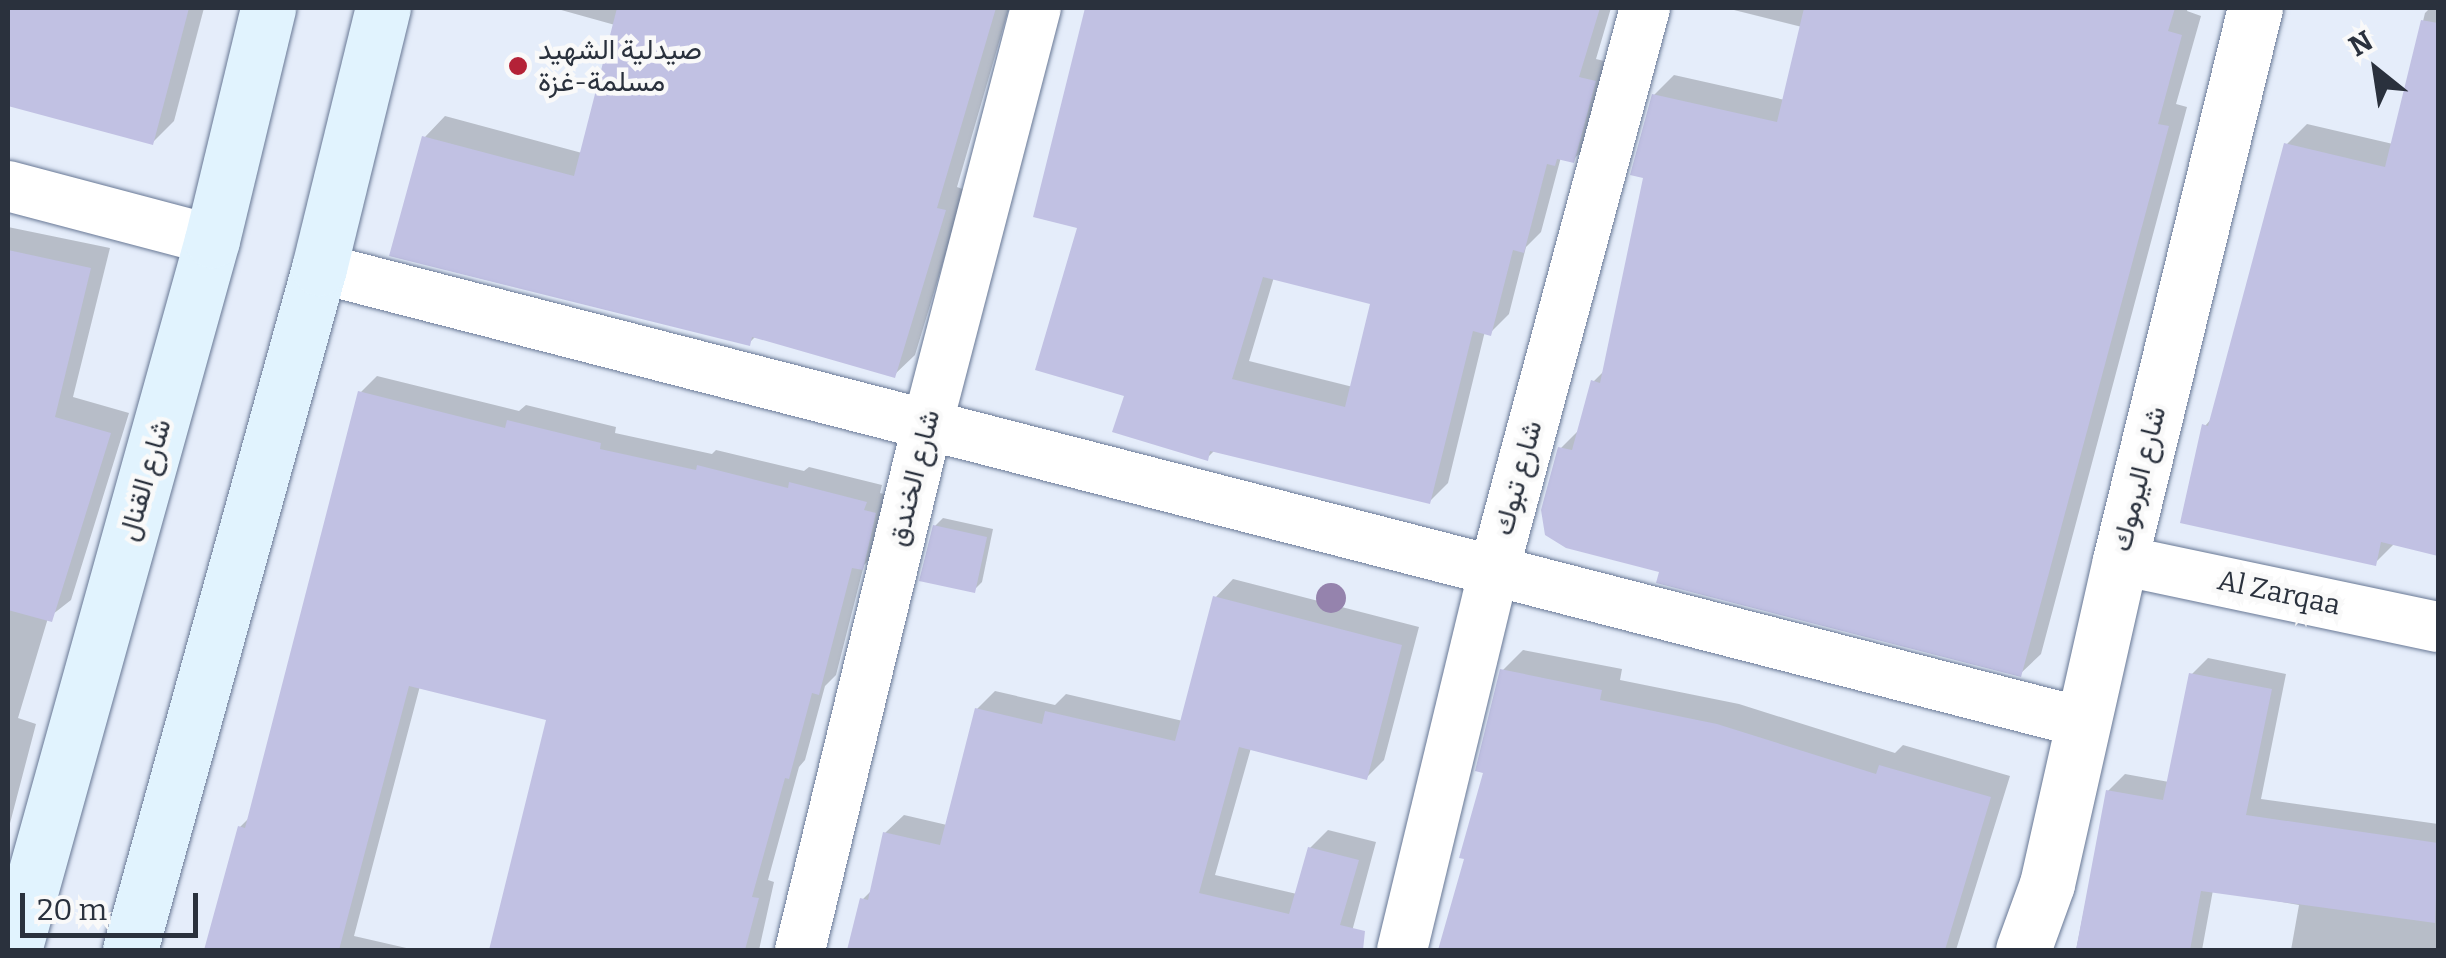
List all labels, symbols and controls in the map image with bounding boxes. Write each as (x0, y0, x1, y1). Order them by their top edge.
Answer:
north arrow (2326, 20, 2426, 120)
text: N (2343, 24, 2378, 63)
place label: صيدلية الشهيد مسلمة-غزة (538, 33, 702, 99)
marker: صيدلية الشهيد مسلمة-غزة (507, 55, 529, 77)
street label: شارع اليرموك (2105, 403, 2173, 555)
street label: شارع الخندق (881, 406, 947, 550)
street label: شارع القنال (112, 415, 178, 545)
street label: شارع تبوك (1487, 417, 1549, 539)
street label: Al Zarqaa (2215, 564, 2343, 622)
scale bar (25, 873, 202, 935)
text: 20 m (37, 892, 107, 928)

